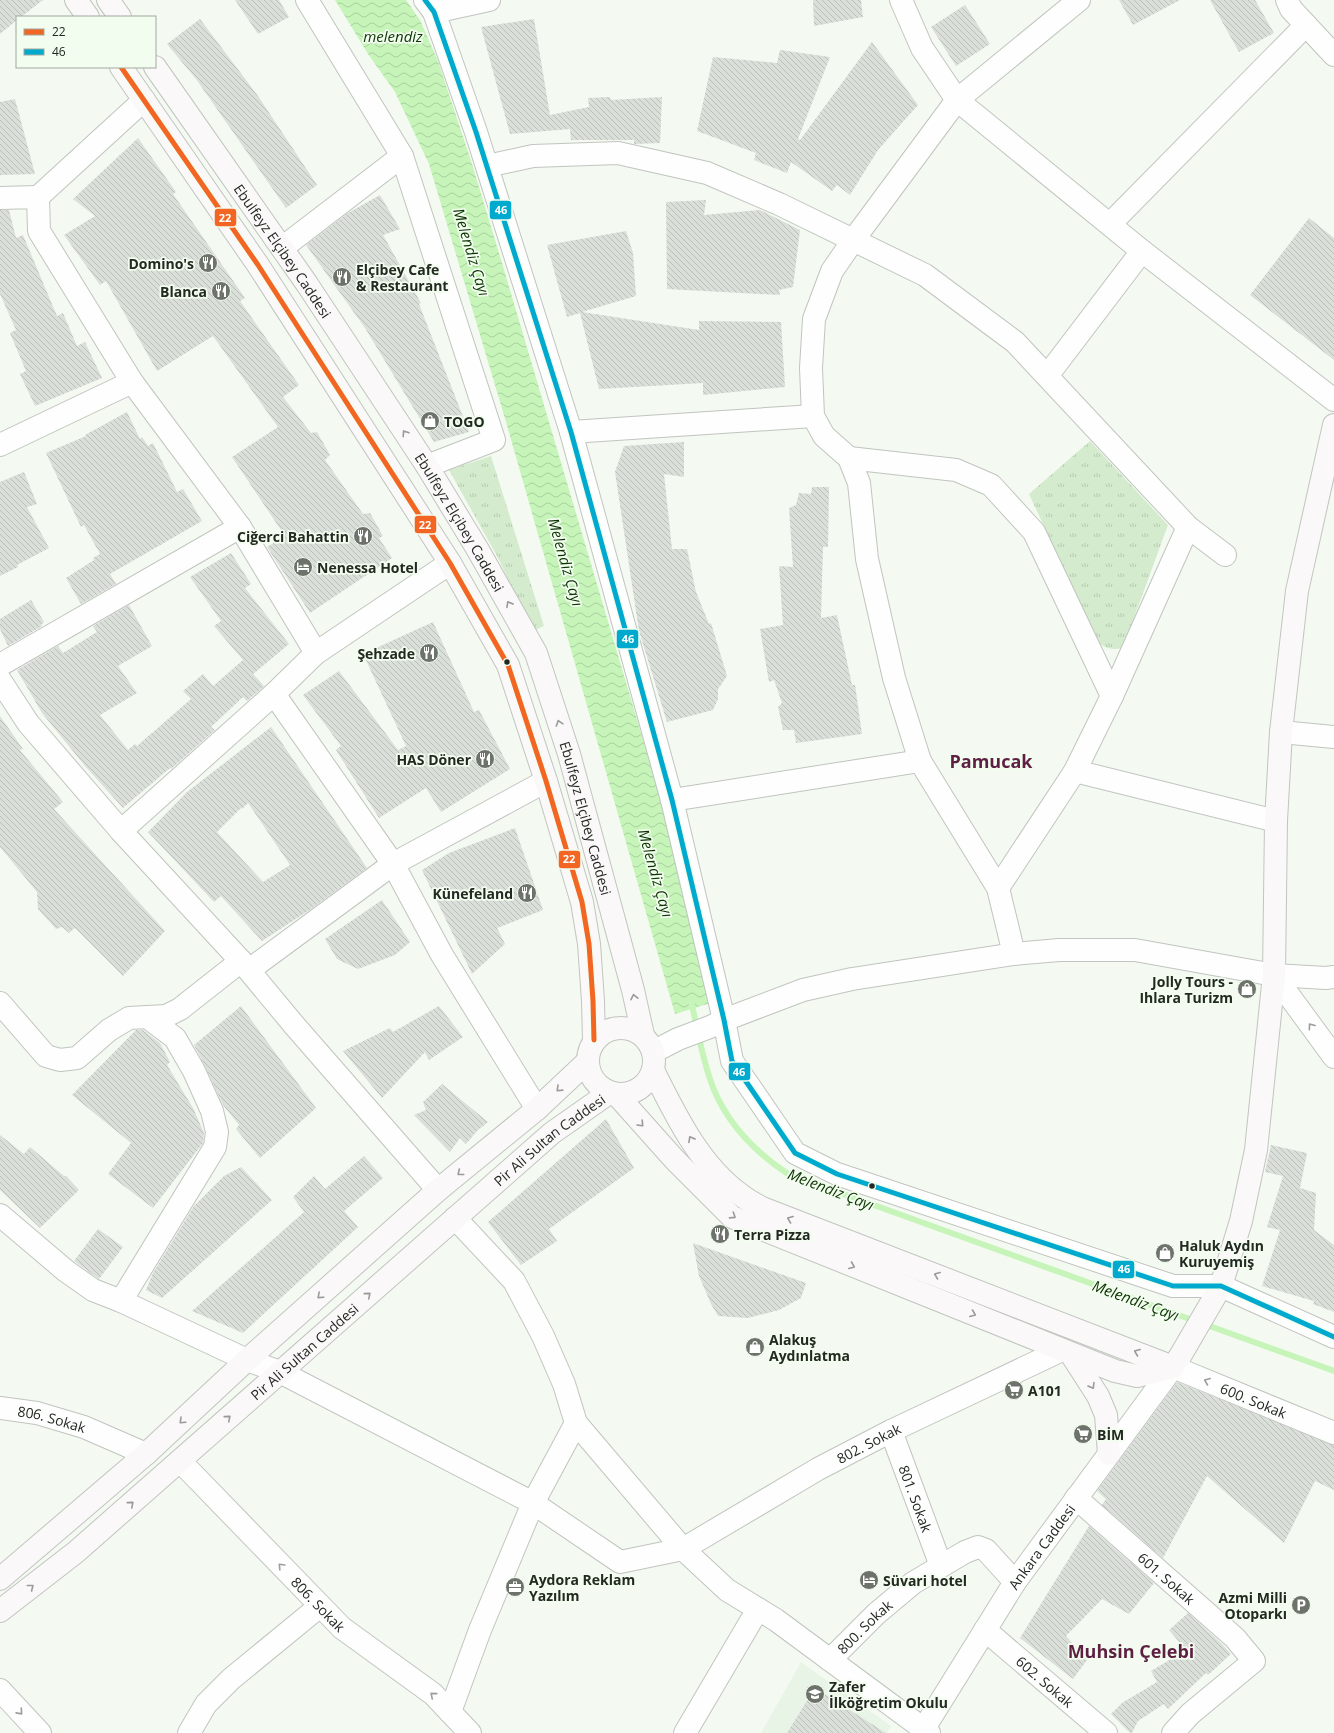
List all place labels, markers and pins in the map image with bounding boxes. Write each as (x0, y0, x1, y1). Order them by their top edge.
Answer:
restaurant icon: Domino's (197, 252, 219, 274)
place label: Domino's (128, 254, 194, 273)
place label: Elçibey Cafe & Restaurant (356, 260, 448, 295)
restaurant icon: Elçibey Cafe & Restaurant (331, 266, 353, 288)
restaurant icon: Blanca (210, 280, 232, 302)
place label: Blanca (160, 282, 207, 301)
shop icon: TOGO (419, 410, 441, 432)
place label: TOGO (444, 412, 485, 431)
restaurant icon: Ciğerci Bahattin (352, 525, 374, 547)
place label: Ciğerci Bahattin (237, 527, 349, 546)
hotel icon: Nenessa Hotel (292, 556, 314, 578)
place label: Nenessa Hotel (317, 558, 418, 577)
restaurant icon: Şehzade (418, 642, 440, 664)
place label: Şehzade (357, 644, 415, 663)
unlabelled marker (502, 657, 512, 667)
restaurant icon: HAS Döner (474, 748, 496, 770)
place label: HAS Döner (396, 750, 472, 769)
restaurant icon: Künefeland (516, 882, 538, 904)
place label: Künefeland (433, 884, 513, 903)
place label: Jolly Tours - Ihlara Turizm (1139, 972, 1233, 1007)
shop icon: Jolly Tours - Ihlara Turizm (1236, 978, 1258, 1000)
unlabelled marker (867, 1181, 877, 1191)
restaurant icon: Terra Pizza (709, 1223, 731, 1245)
place label: Terra Pizza (734, 1225, 810, 1244)
place label: Haluk Aydın Kuruyemiş (1179, 1236, 1264, 1271)
shop icon: Haluk Aydın Kuruyemiş (1154, 1242, 1176, 1264)
place label: Alakuş Aydınlatma (769, 1330, 850, 1365)
shop icon: Alakuş Aydınlatma (744, 1336, 766, 1358)
supermarket icon: A101 (1003, 1379, 1025, 1401)
place label: A101 (1028, 1381, 1062, 1400)
supermarket icon: BİM (1072, 1423, 1094, 1445)
place label: BİM (1097, 1425, 1124, 1444)
hotel icon: Süvari hotel (858, 1569, 880, 1591)
place label: Aydora Reklam Yazılım (529, 1570, 635, 1605)
place label: Süvari hotel (883, 1571, 967, 1590)
office icon: Aydora Reklam Yazılım (504, 1576, 526, 1598)
place label: Azmi Milli Otoparkı (1219, 1588, 1287, 1623)
parking icon: Azmi Milli Otoparkı (1290, 1594, 1312, 1616)
place label: Zafer İlköğretim Okulu (829, 1677, 948, 1712)
school or university icon: Zafer İlköğretim Okulu (804, 1683, 826, 1705)

